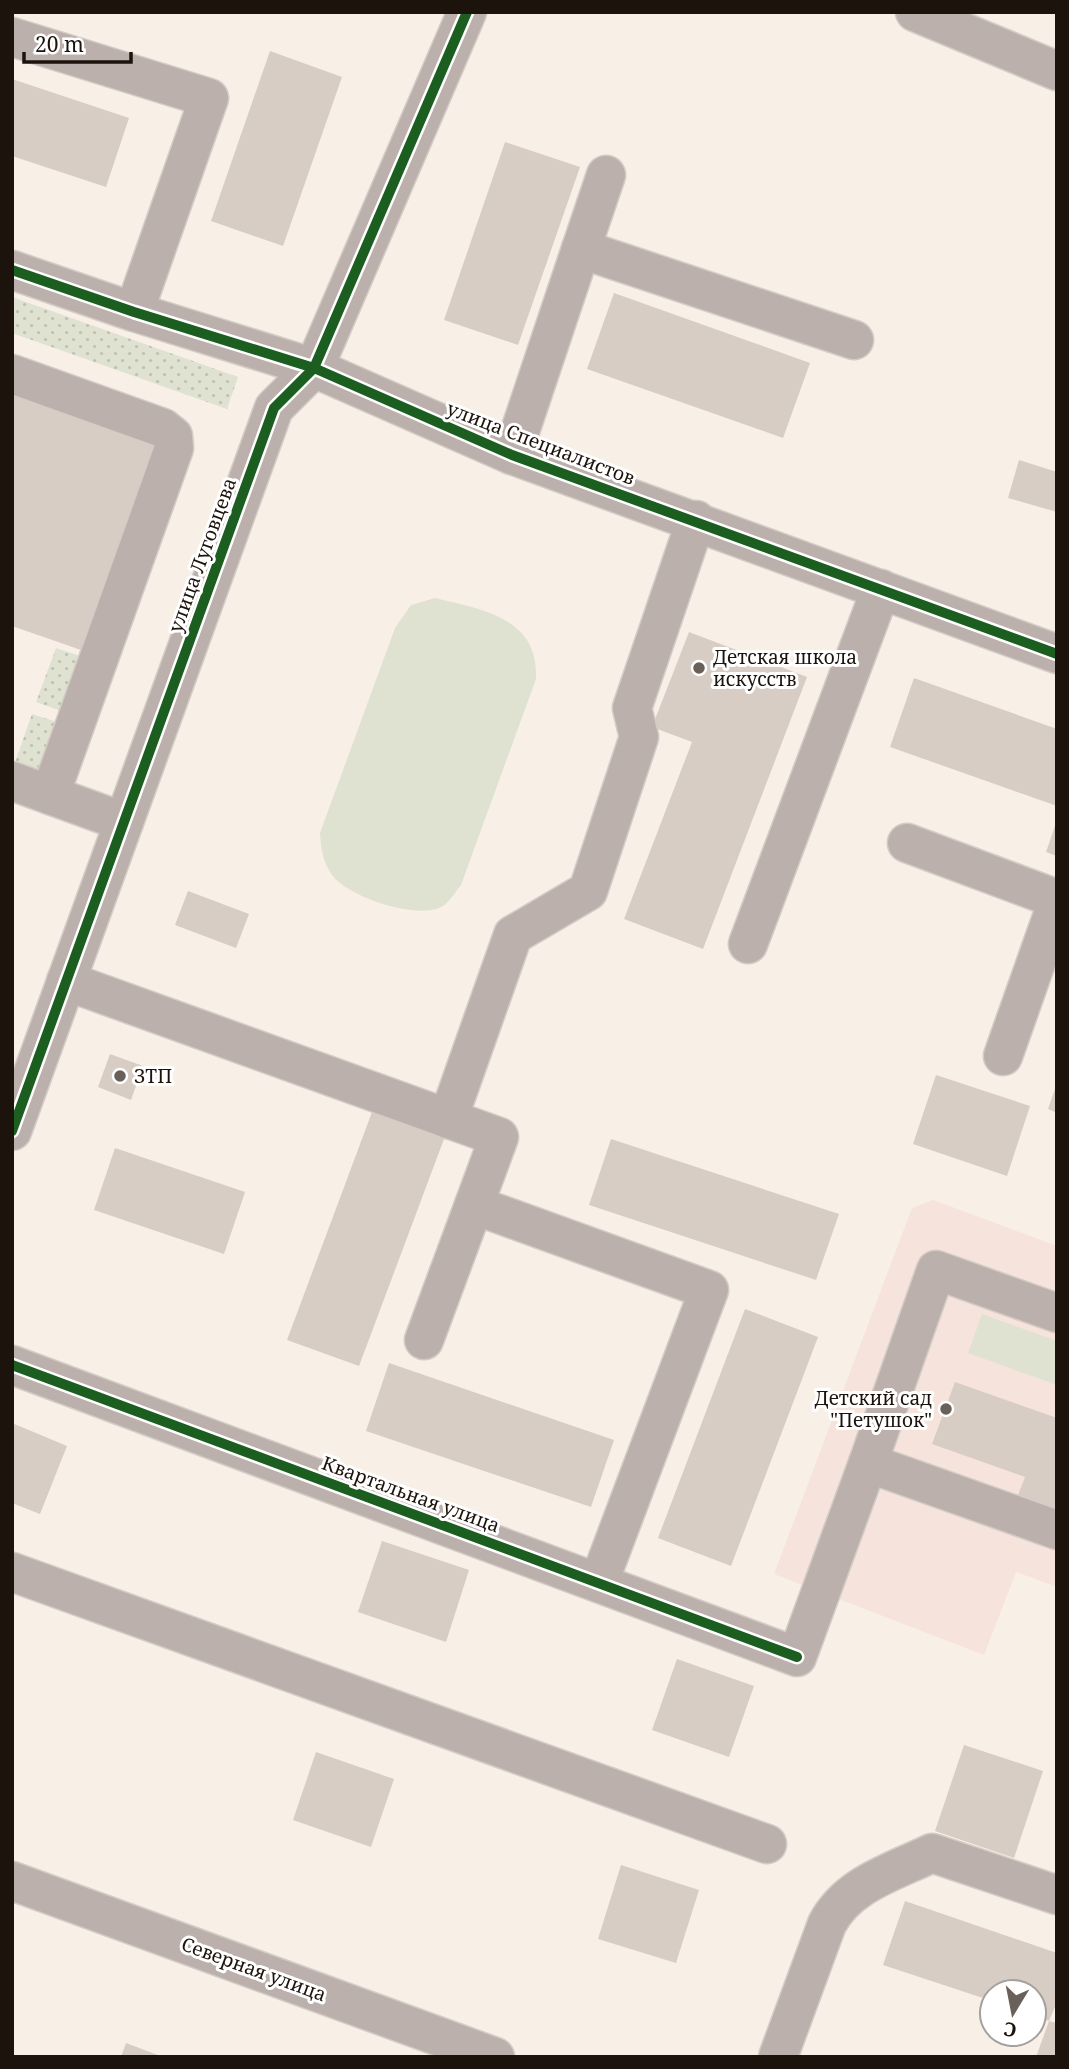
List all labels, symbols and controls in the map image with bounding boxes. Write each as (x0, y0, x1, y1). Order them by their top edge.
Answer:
scale bar (24, 21, 131, 65)
text: 20 m (35, 30, 84, 58)
street label: улица Специалистов (443, 395, 639, 491)
street label: улица Луговцева (162, 474, 242, 636)
place label: Детская школа искусств (713, 644, 857, 692)
marker: Детская школа искусств (691, 660, 707, 676)
place label: ЗТП (134, 1063, 172, 1089)
marker: ЗТП (112, 1068, 128, 1084)
place label: Детский сад "Петушок" (815, 1385, 932, 1433)
marker: Детский сад "Петушок" (938, 1401, 954, 1417)
street label: Квартальная улица (318, 1450, 504, 1538)
street label: Северная улица (178, 1931, 330, 2007)
north arrow (978, 1978, 1048, 2048)
text: С (1002, 2016, 1018, 2044)

